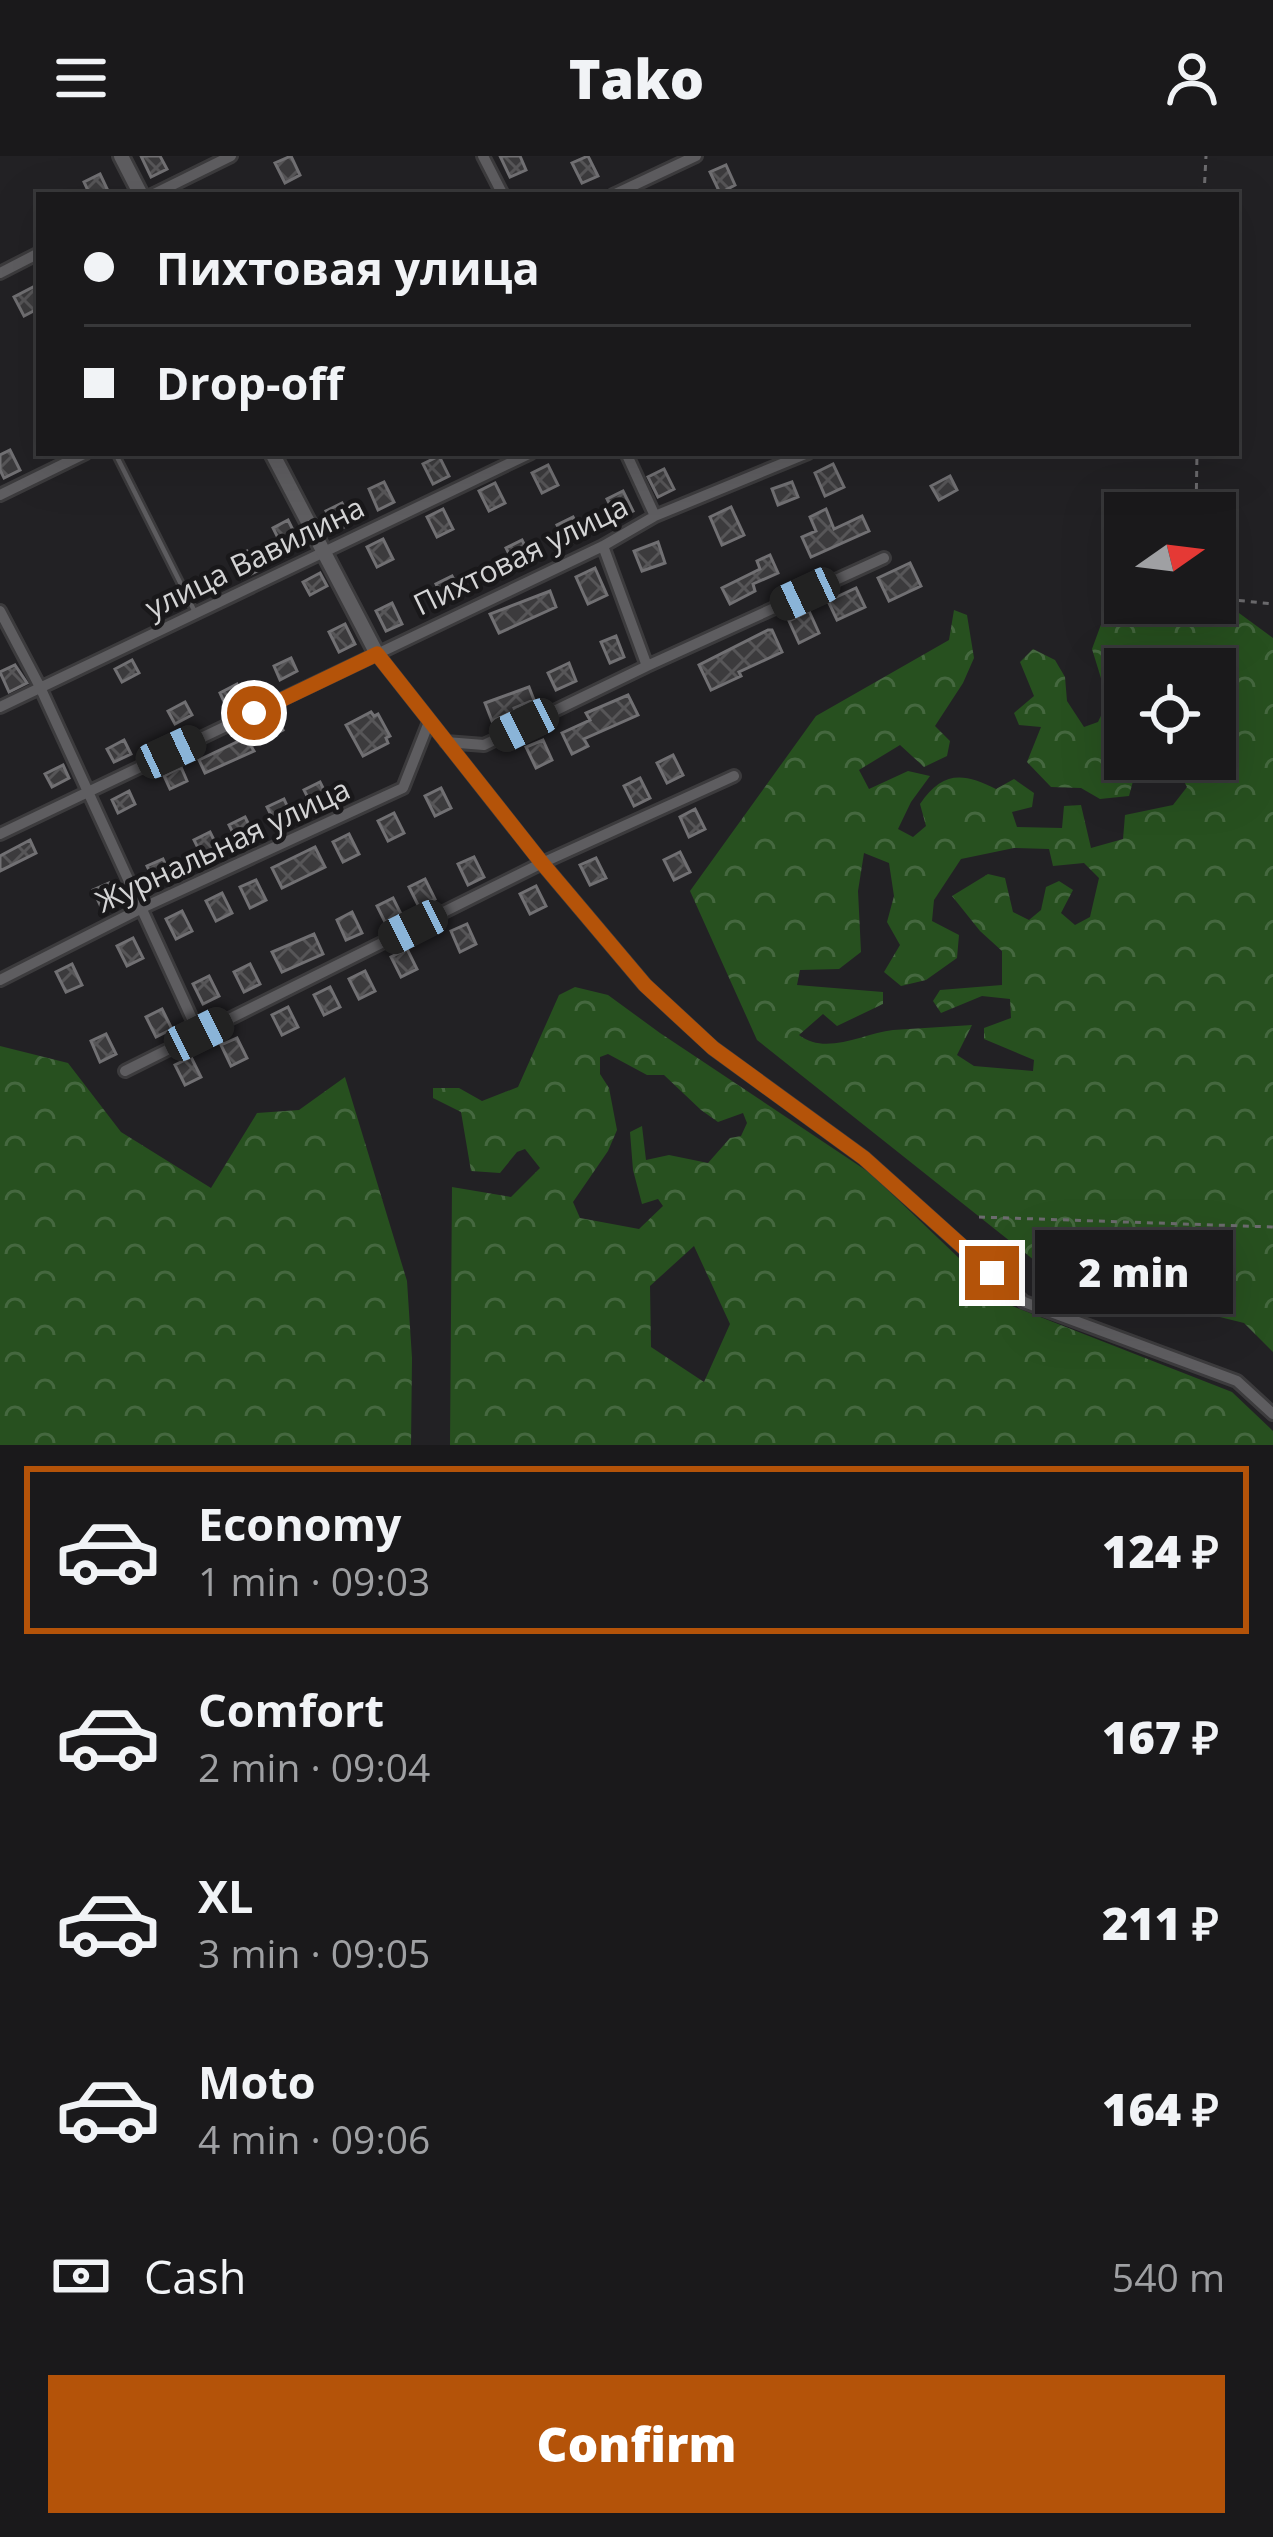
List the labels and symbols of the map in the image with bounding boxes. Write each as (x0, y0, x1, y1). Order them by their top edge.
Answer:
street label: Пихтовая улица (406, 485, 634, 624)
street label: улица Вавилина (138, 486, 371, 627)
north arrow (1104, 492, 1236, 624)
car (765, 562, 845, 626)
route start (227, 686, 281, 740)
car (484, 693, 564, 757)
car (131, 720, 211, 784)
street label: Журнальная улица (89, 768, 356, 922)
car (373, 895, 453, 959)
car (159, 1002, 239, 1066)
callout: 2 min (1034, 1231, 1232, 1315)
route end (965, 1246, 1019, 1300)

